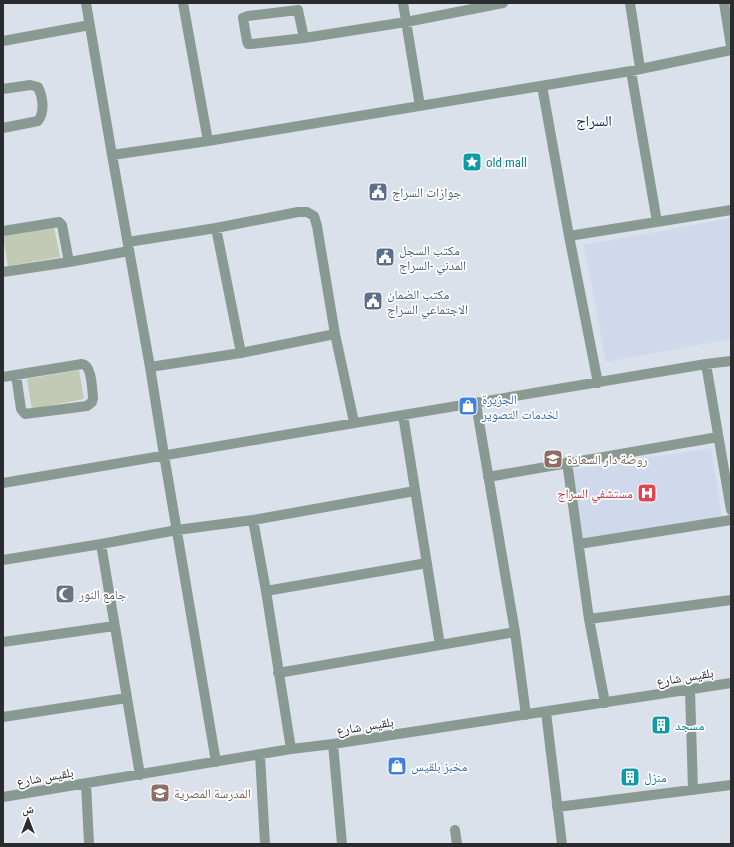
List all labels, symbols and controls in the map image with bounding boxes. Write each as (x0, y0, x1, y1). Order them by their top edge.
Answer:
district label: السراج (576, 112, 612, 131)
place icon: old mall (461, 151, 483, 173)
place label: old mall (486, 155, 527, 170)
public building icon: جوازات السراج (367, 181, 389, 203)
place label: جوازات السراج (392, 185, 462, 202)
place label: مكتب السجل المدني -السراج (399, 243, 466, 276)
public building icon: مكتب السجل المدني -السراج (374, 246, 396, 268)
place label: مكتب الضمان الاجتماعي السراج (387, 287, 468, 320)
public building icon: مكتب الضمان الاجتماعي السراج (362, 290, 384, 312)
place label: الجزيرة لخدمات التصوير (481, 392, 558, 423)
shop icon: الجزيرة لخدمات التصوير (457, 395, 479, 417)
school or university icon: روضة دار السعادة (542, 448, 564, 470)
place label: روضة دار السعادة (567, 452, 647, 468)
hospital icon: مستشفي السراج (636, 482, 658, 504)
place label: مستشفي السراج (557, 486, 633, 504)
mosque icon: جامع النور (54, 583, 76, 605)
place label: جامع النور (78, 587, 126, 604)
street label: بلقيس شارع (655, 665, 715, 691)
street label: بلقيس شارع (335, 714, 395, 740)
building icon: مسجد (650, 714, 672, 736)
place label: مسجد (675, 718, 704, 733)
shop icon: مخبز بلقيس (386, 755, 408, 777)
place label: مخبز بلقيس (411, 759, 467, 775)
street label: بلقيس شارع (15, 765, 75, 791)
building icon: منزل (619, 766, 641, 788)
place label: منزل (644, 770, 667, 786)
school or university icon: المدرسة المصرية (149, 782, 171, 804)
place label: المدرسة المصرية (174, 786, 251, 802)
north arrow (8, 799, 48, 839)
text: ش (22, 803, 34, 817)

